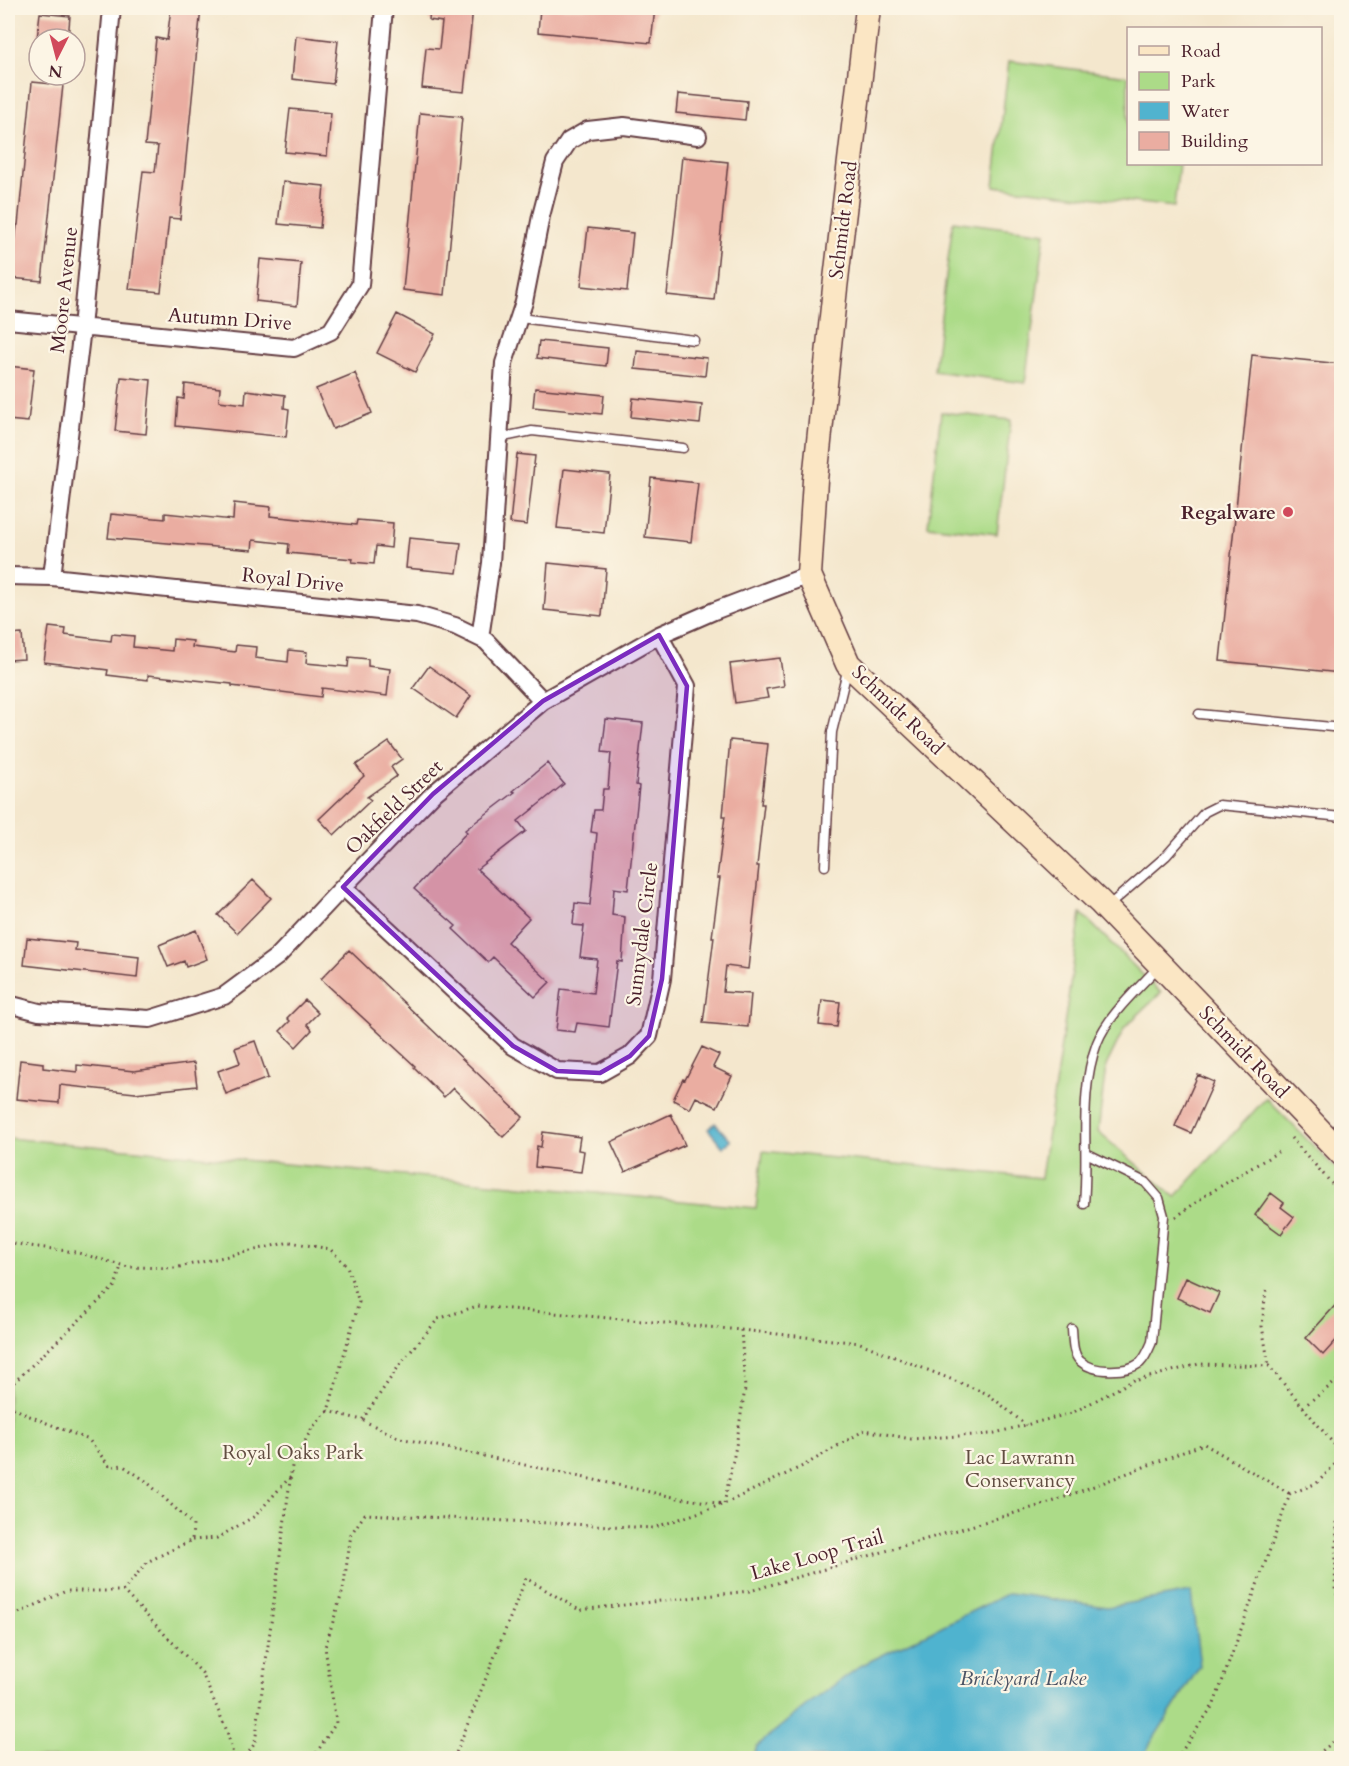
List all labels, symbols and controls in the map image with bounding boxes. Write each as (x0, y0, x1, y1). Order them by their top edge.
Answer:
north arrow (27, 27, 87, 87)
legend (1127, 27, 1322, 165)
text: Road (1181, 39, 1221, 64)
text: N (47, 59, 64, 83)
text: Park (1181, 69, 1216, 94)
text: Water (1180, 99, 1230, 124)
text: Building (1181, 129, 1249, 154)
street label: Schmidt Road (822, 159, 864, 281)
street label: Moore Avenue (44, 225, 84, 355)
street label: Autumn Drive (167, 301, 293, 337)
place label: Regalware (1181, 499, 1276, 526)
marker: Regalware (1281, 505, 1295, 519)
street label: Royal Drive (241, 561, 345, 599)
street label: Schmidt Road (846, 659, 950, 761)
street label: Oakfield Street (339, 753, 449, 861)
street label: Sunnydale Circle (620, 861, 664, 1007)
street label: Schmidt Road (1193, 1000, 1295, 1104)
park label: Royal Oaks Park (222, 1439, 364, 1466)
park label: Lac Lawrann Conservancy (965, 1444, 1076, 1494)
street label: Lake Loop Trail (747, 1523, 887, 1587)
water label: Brickyard Lake (960, 1664, 1087, 1693)

